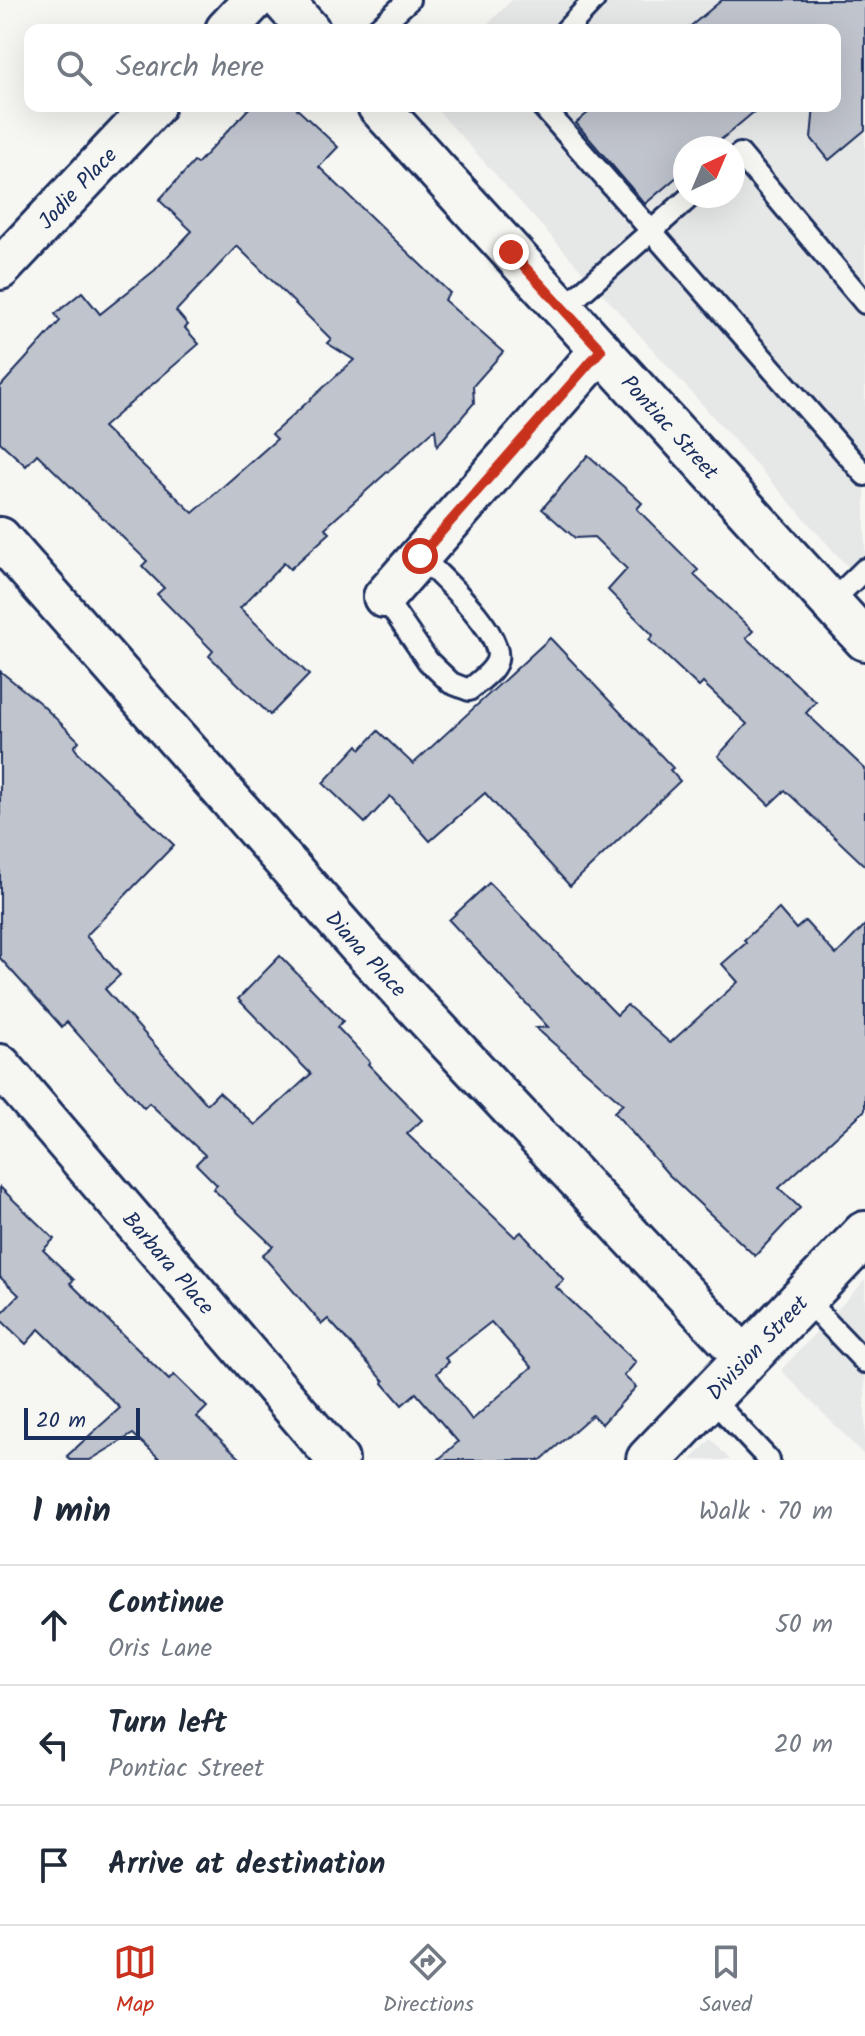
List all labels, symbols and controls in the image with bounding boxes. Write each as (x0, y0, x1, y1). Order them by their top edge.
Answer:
search box (24, 24, 841, 112)
text: Search here (116, 44, 264, 92)
icon: search (52, 46, 96, 90)
north arrow (673, 136, 745, 208)
street label: Jodie Place (31, 140, 127, 239)
route end (493, 234, 529, 270)
street label: Pontiac Street (611, 368, 726, 489)
route start (402, 538, 438, 574)
street label: Diana Place (315, 903, 414, 1007)
street label: Barbara Place (112, 1204, 222, 1324)
street label: Division Street (699, 1288, 818, 1410)
scale bar (24, 1404, 140, 1440)
text: 20 m (36, 1404, 86, 1439)
text: 1 min (32, 1485, 111, 1539)
text: Walk · 70 m (699, 1491, 833, 1533)
text: Continue (108, 1580, 224, 1628)
icon: ahead (32, 1603, 76, 1647)
text: 50 m (775, 1604, 833, 1646)
text: Oris Lane (108, 1628, 212, 1670)
text: Turn left (108, 1700, 227, 1748)
icon: left (32, 1723, 76, 1767)
text: 20 m (774, 1724, 833, 1766)
text: Pontiac Street (108, 1748, 264, 1790)
text: Arrive at destination (108, 1841, 385, 1889)
icon: arrive (32, 1843, 76, 1887)
tab: Map (113, 1940, 157, 2023)
tab: Directions (383, 1940, 474, 2023)
tab: Saved (700, 1940, 752, 2023)

